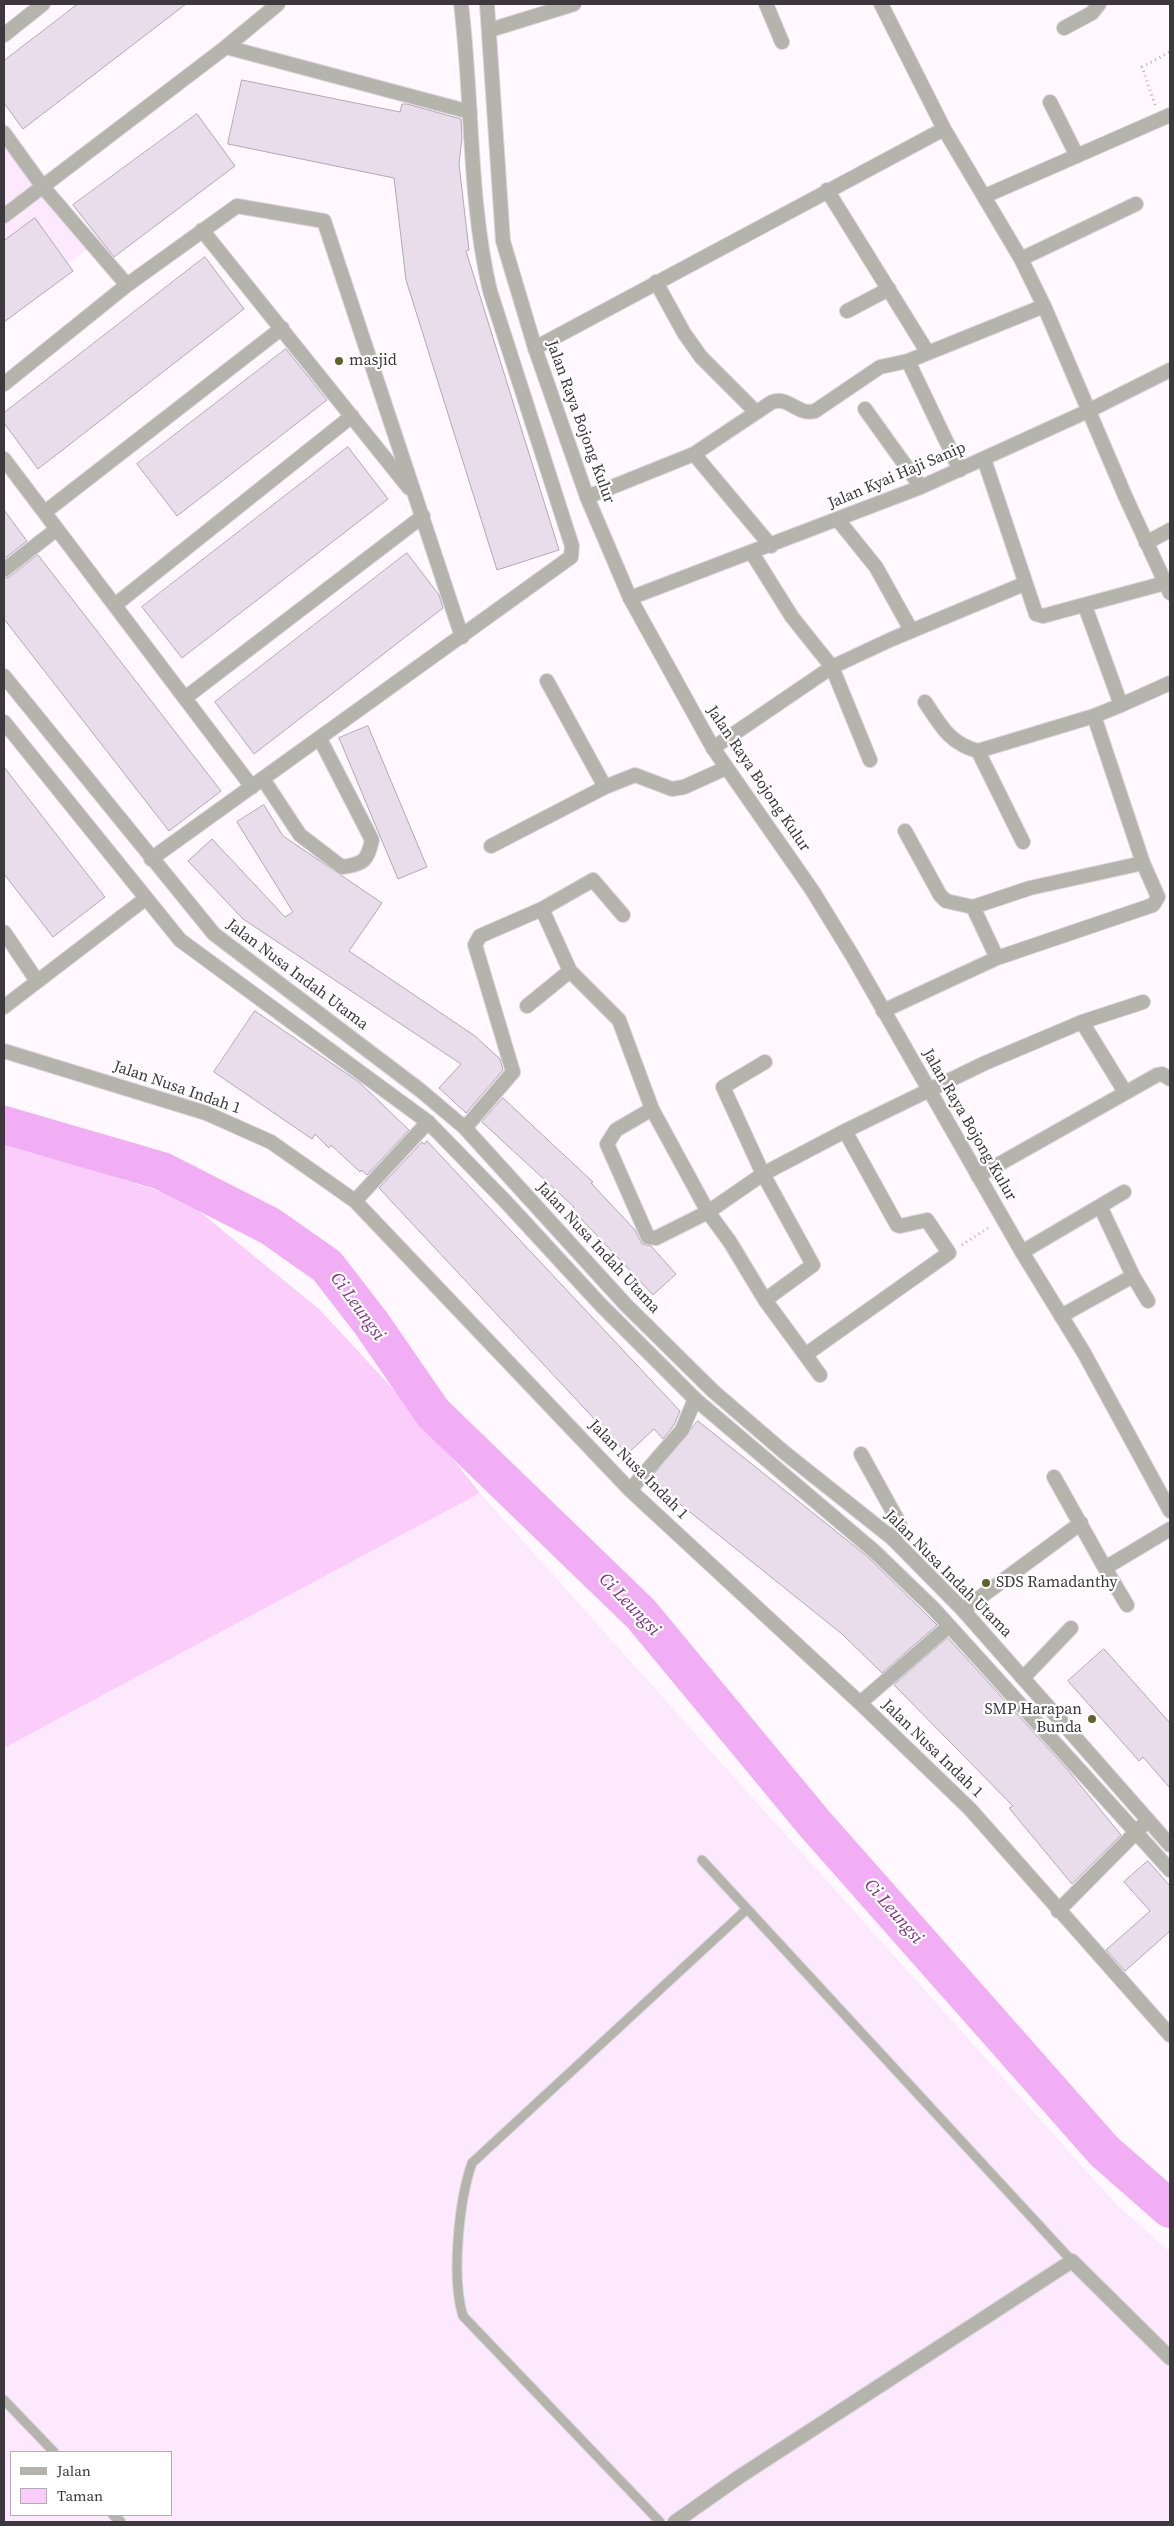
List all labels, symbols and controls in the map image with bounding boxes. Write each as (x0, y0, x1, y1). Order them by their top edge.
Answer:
street label: Jalan Raya Bojong Kulur (542, 338, 618, 506)
place label: masjid (349, 351, 397, 371)
marker: masjid (333, 355, 345, 367)
street label: Jalan Kyai Haji Sanip (825, 438, 969, 514)
street label: Jalan Raya Bojong Kulur (702, 702, 814, 856)
street label: Jalan Nusa Indah Utama (222, 915, 372, 1035)
street label: Jalan Raya Bojong Kulur (918, 1046, 1020, 1204)
street label: Jalan Nusa Indah 1 (111, 1057, 243, 1119)
street label: Jalan Nusa Indah Utama (532, 1178, 664, 1318)
water label: Ci Leungsi (325, 1269, 389, 1345)
street label: Jalan Nusa Indah 1 (584, 1416, 692, 1524)
street label: Jalan Nusa Indah Utama (880, 1506, 1016, 1642)
water label: Ci Leungsi (594, 1569, 664, 1641)
place label: SDS Ramadanthy (996, 1573, 1117, 1593)
marker: SDS Ramadanthy (980, 1577, 992, 1589)
street label: Jalan Nusa Indah 1 (877, 1696, 987, 1802)
place label: SMP Harapan Bunda (985, 1700, 1082, 1738)
marker: SMP Harapan Bunda (1086, 1713, 1098, 1725)
water label: Ci Leungsi (859, 1875, 927, 1949)
legend (10, 2451, 172, 2516)
text: Jalan (57, 2460, 91, 2481)
text: Taman (57, 2485, 103, 2506)

